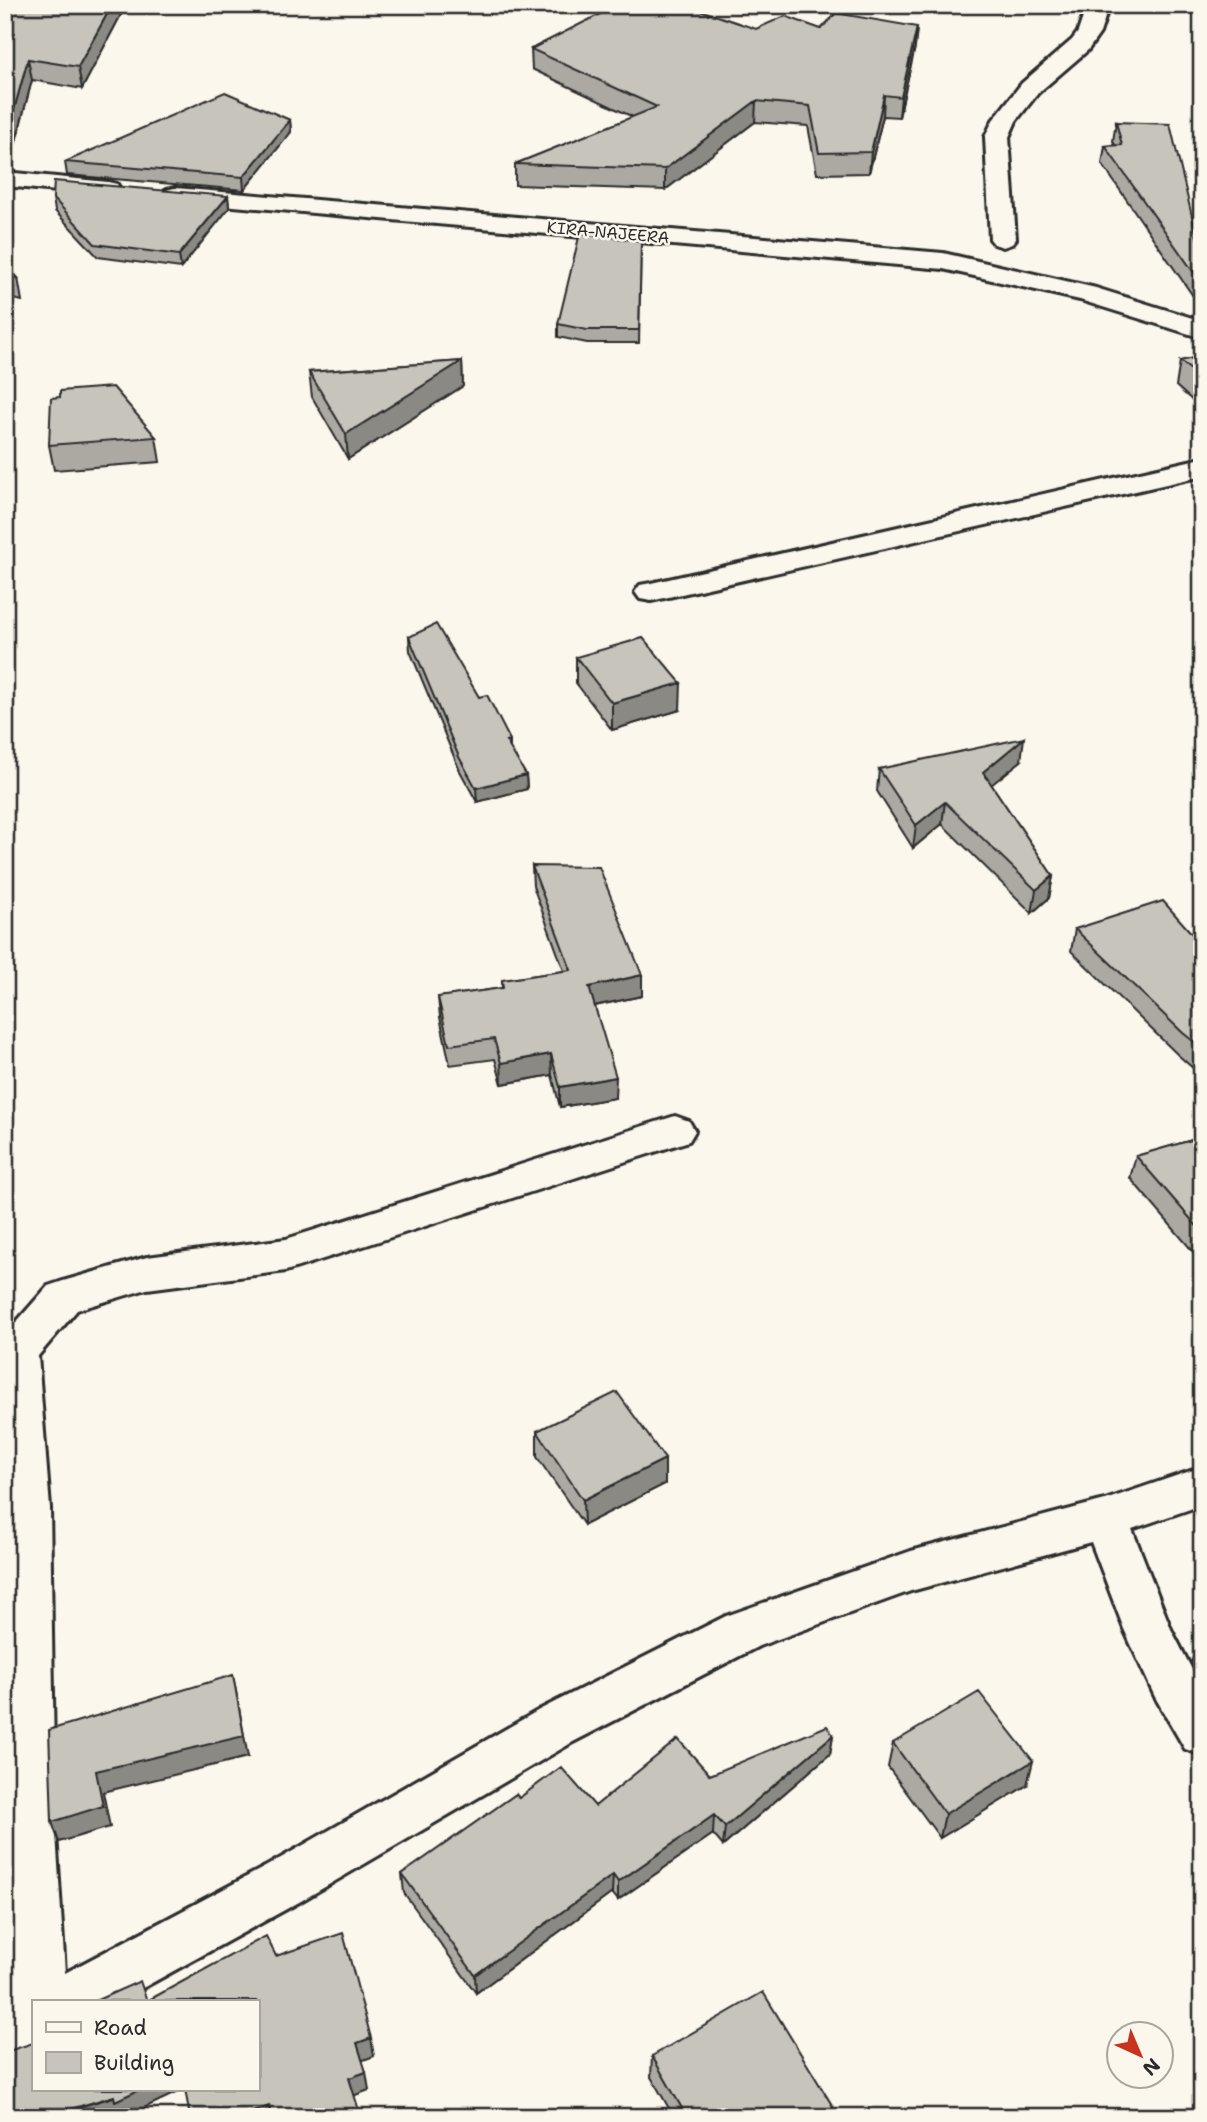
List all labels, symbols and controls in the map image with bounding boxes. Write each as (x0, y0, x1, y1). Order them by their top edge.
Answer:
street label: KIRA-NAJEERA (546, 217, 670, 248)
legend (32, 2000, 259, 2090)
text: Road (94, 2014, 147, 2042)
north arrow (1106, 2021, 1176, 2090)
text: Building (94, 2049, 174, 2077)
text: N (1137, 2053, 1166, 2081)

